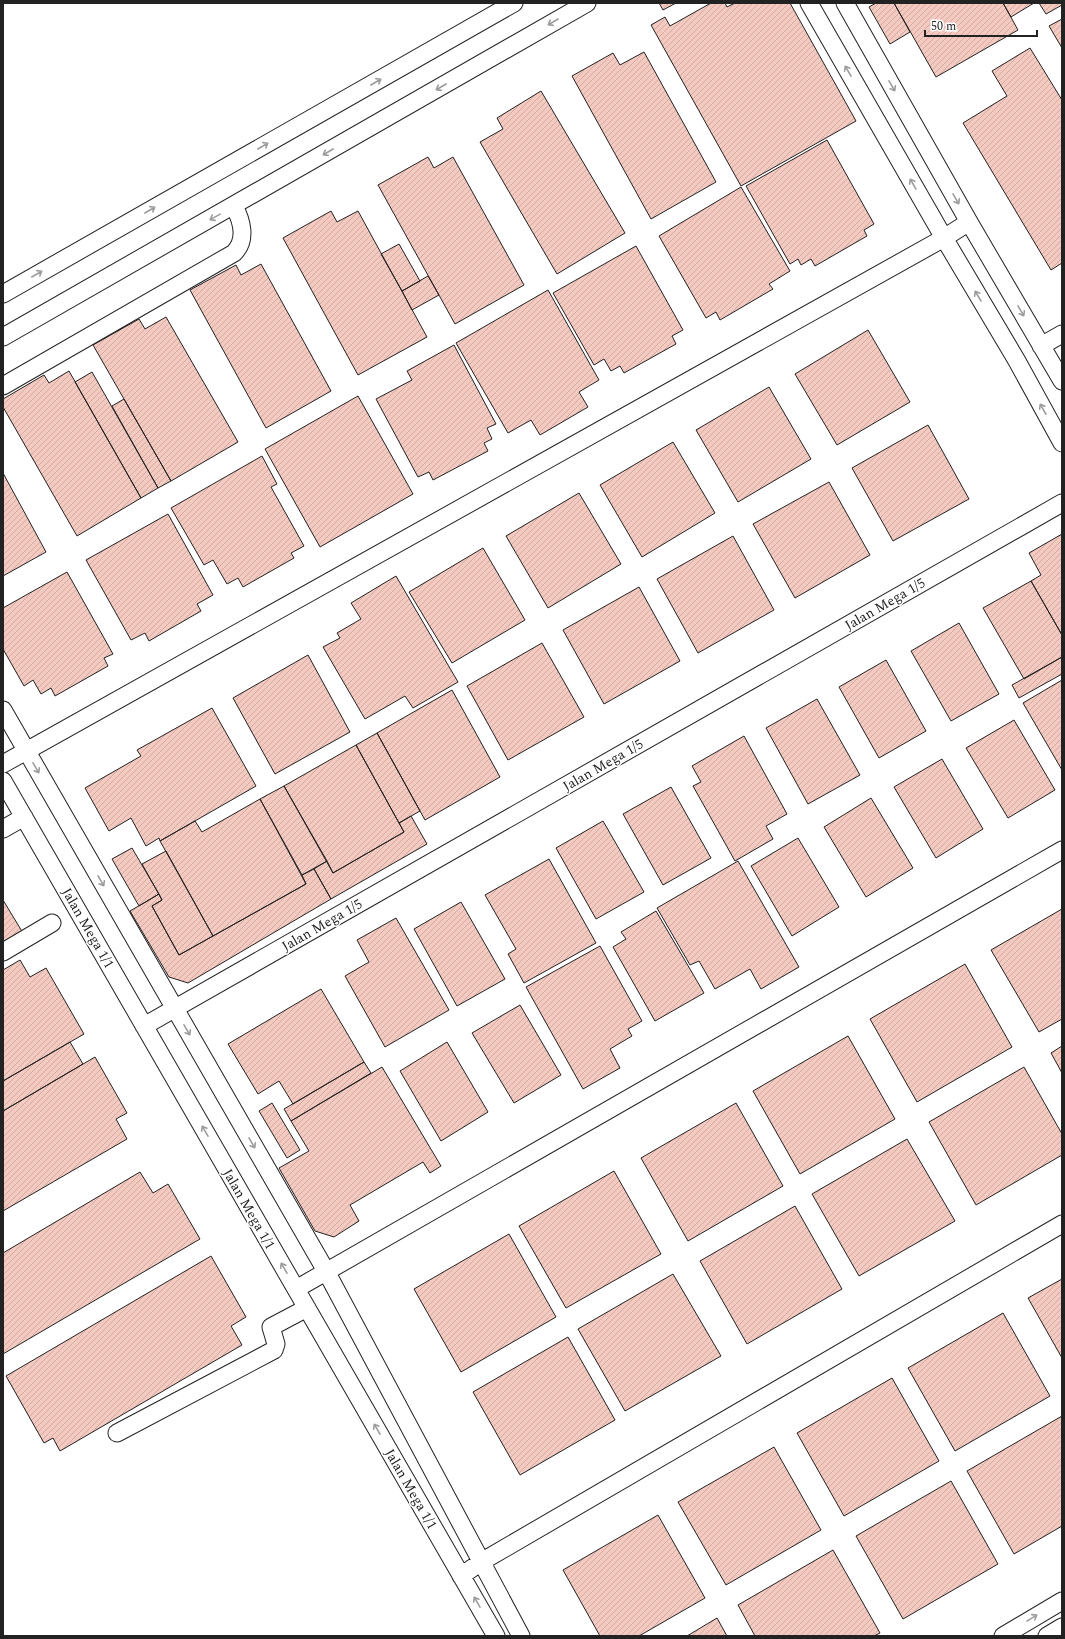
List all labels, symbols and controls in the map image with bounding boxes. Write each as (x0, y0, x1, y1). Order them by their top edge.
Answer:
scale bar (925, 12, 1037, 38)
text: 50 m (931, 17, 956, 36)
one-way arrow (547, 19, 559, 27)
one-way arrow (844, 65, 851, 77)
one-way arrow (370, 77, 382, 85)
one-way arrow (888, 80, 896, 92)
one-way arrow (435, 84, 447, 92)
one-way arrow (257, 142, 269, 149)
one-way arrow (322, 149, 334, 157)
one-way arrow (908, 178, 916, 190)
one-way arrow (952, 193, 960, 205)
one-way arrow (144, 206, 156, 214)
one-way arrow (209, 213, 221, 221)
one-way arrow (31, 270, 43, 278)
one-way arrow (974, 290, 982, 302)
one-way arrow (1018, 305, 1026, 317)
one-way arrow (1039, 403, 1047, 415)
street label: Jalan Mega 1/5 (841, 572, 929, 636)
street label: Jalan Mega 1/5 (559, 733, 647, 797)
one-way arrow (33, 762, 41, 774)
one-way arrow (98, 875, 106, 887)
street label: Jalan Mega 1/1 (56, 884, 120, 972)
street label: Jalan Mega 1/5 (278, 893, 366, 957)
one-way arrow (184, 1024, 192, 1036)
one-way arrow (200, 1125, 208, 1137)
one-way arrow (248, 1136, 256, 1148)
street label: Jalan Mega 1/1 (217, 1165, 281, 1253)
one-way arrow (279, 1262, 287, 1274)
one-way arrow (372, 1423, 380, 1435)
street label: Jalan Mega 1/1 (379, 1445, 443, 1533)
one-way arrow (472, 1596, 480, 1608)
one-way arrow (1026, 1614, 1038, 1622)

